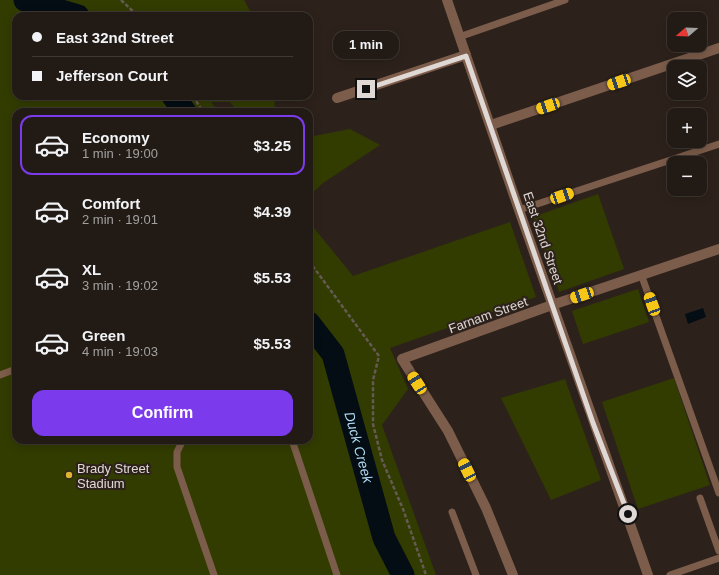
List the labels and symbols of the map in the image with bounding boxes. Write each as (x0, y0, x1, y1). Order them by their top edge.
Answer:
north arrow (667, 12, 707, 52)
callout: 1 min (333, 31, 399, 59)
car (606, 72, 632, 92)
route end (357, 80, 375, 98)
car (535, 96, 561, 116)
car (549, 186, 575, 206)
street label: East 32nd Street (520, 190, 566, 287)
car (569, 285, 595, 305)
car (642, 291, 662, 317)
street label: Farnam Street (446, 294, 530, 336)
car (405, 370, 429, 396)
water label: Duck Creek (341, 410, 377, 486)
car (456, 457, 478, 483)
place label: Brady Street Stadium (77, 461, 150, 491)
marker: Brady Street Stadium (64, 470, 74, 480)
route start (619, 505, 637, 523)

